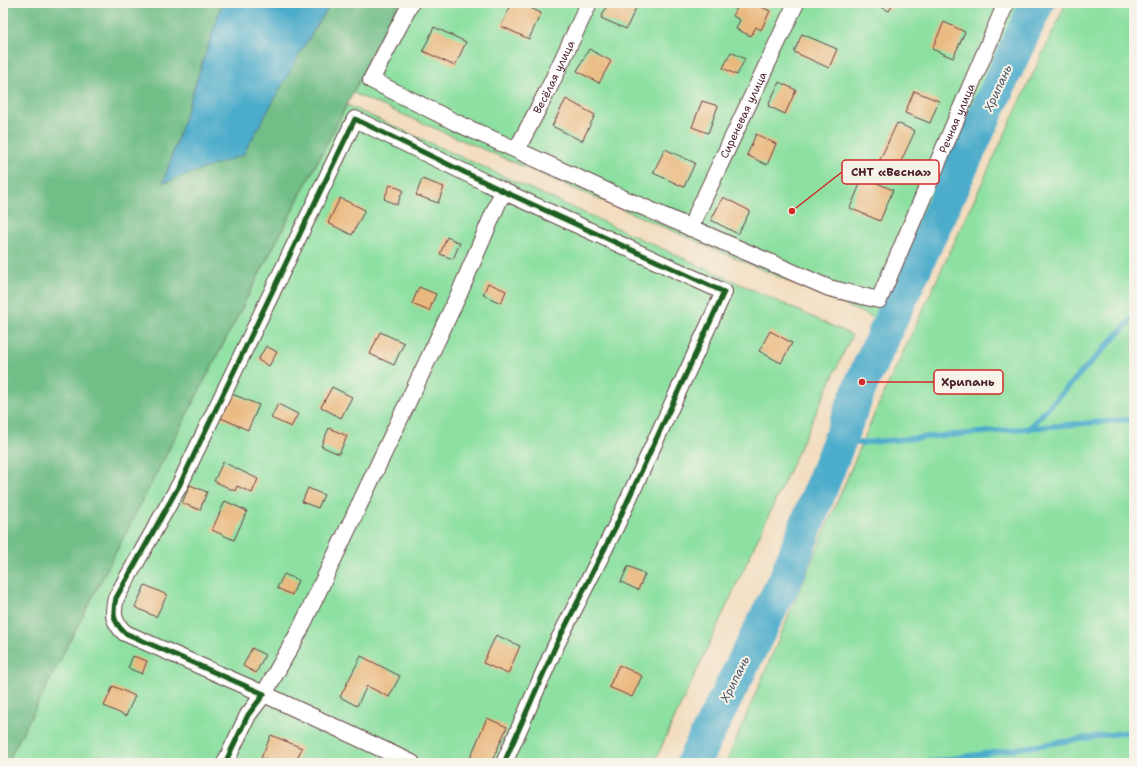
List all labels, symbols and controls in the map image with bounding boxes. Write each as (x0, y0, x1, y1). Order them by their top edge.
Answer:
street label: Весёлая улица (530, 38, 578, 116)
water label: Хрипань (980, 62, 1016, 115)
street label: Сиреневая улица (717, 69, 771, 161)
street label: Речная улица (936, 81, 979, 155)
callout: СНТ «Весна» (842, 160, 939, 184)
text: СНТ «Весна» (851, 164, 931, 180)
callout: Хрипань (934, 370, 1003, 394)
text: Хрипань (941, 374, 995, 390)
water label: Хрипань (716, 653, 753, 706)

